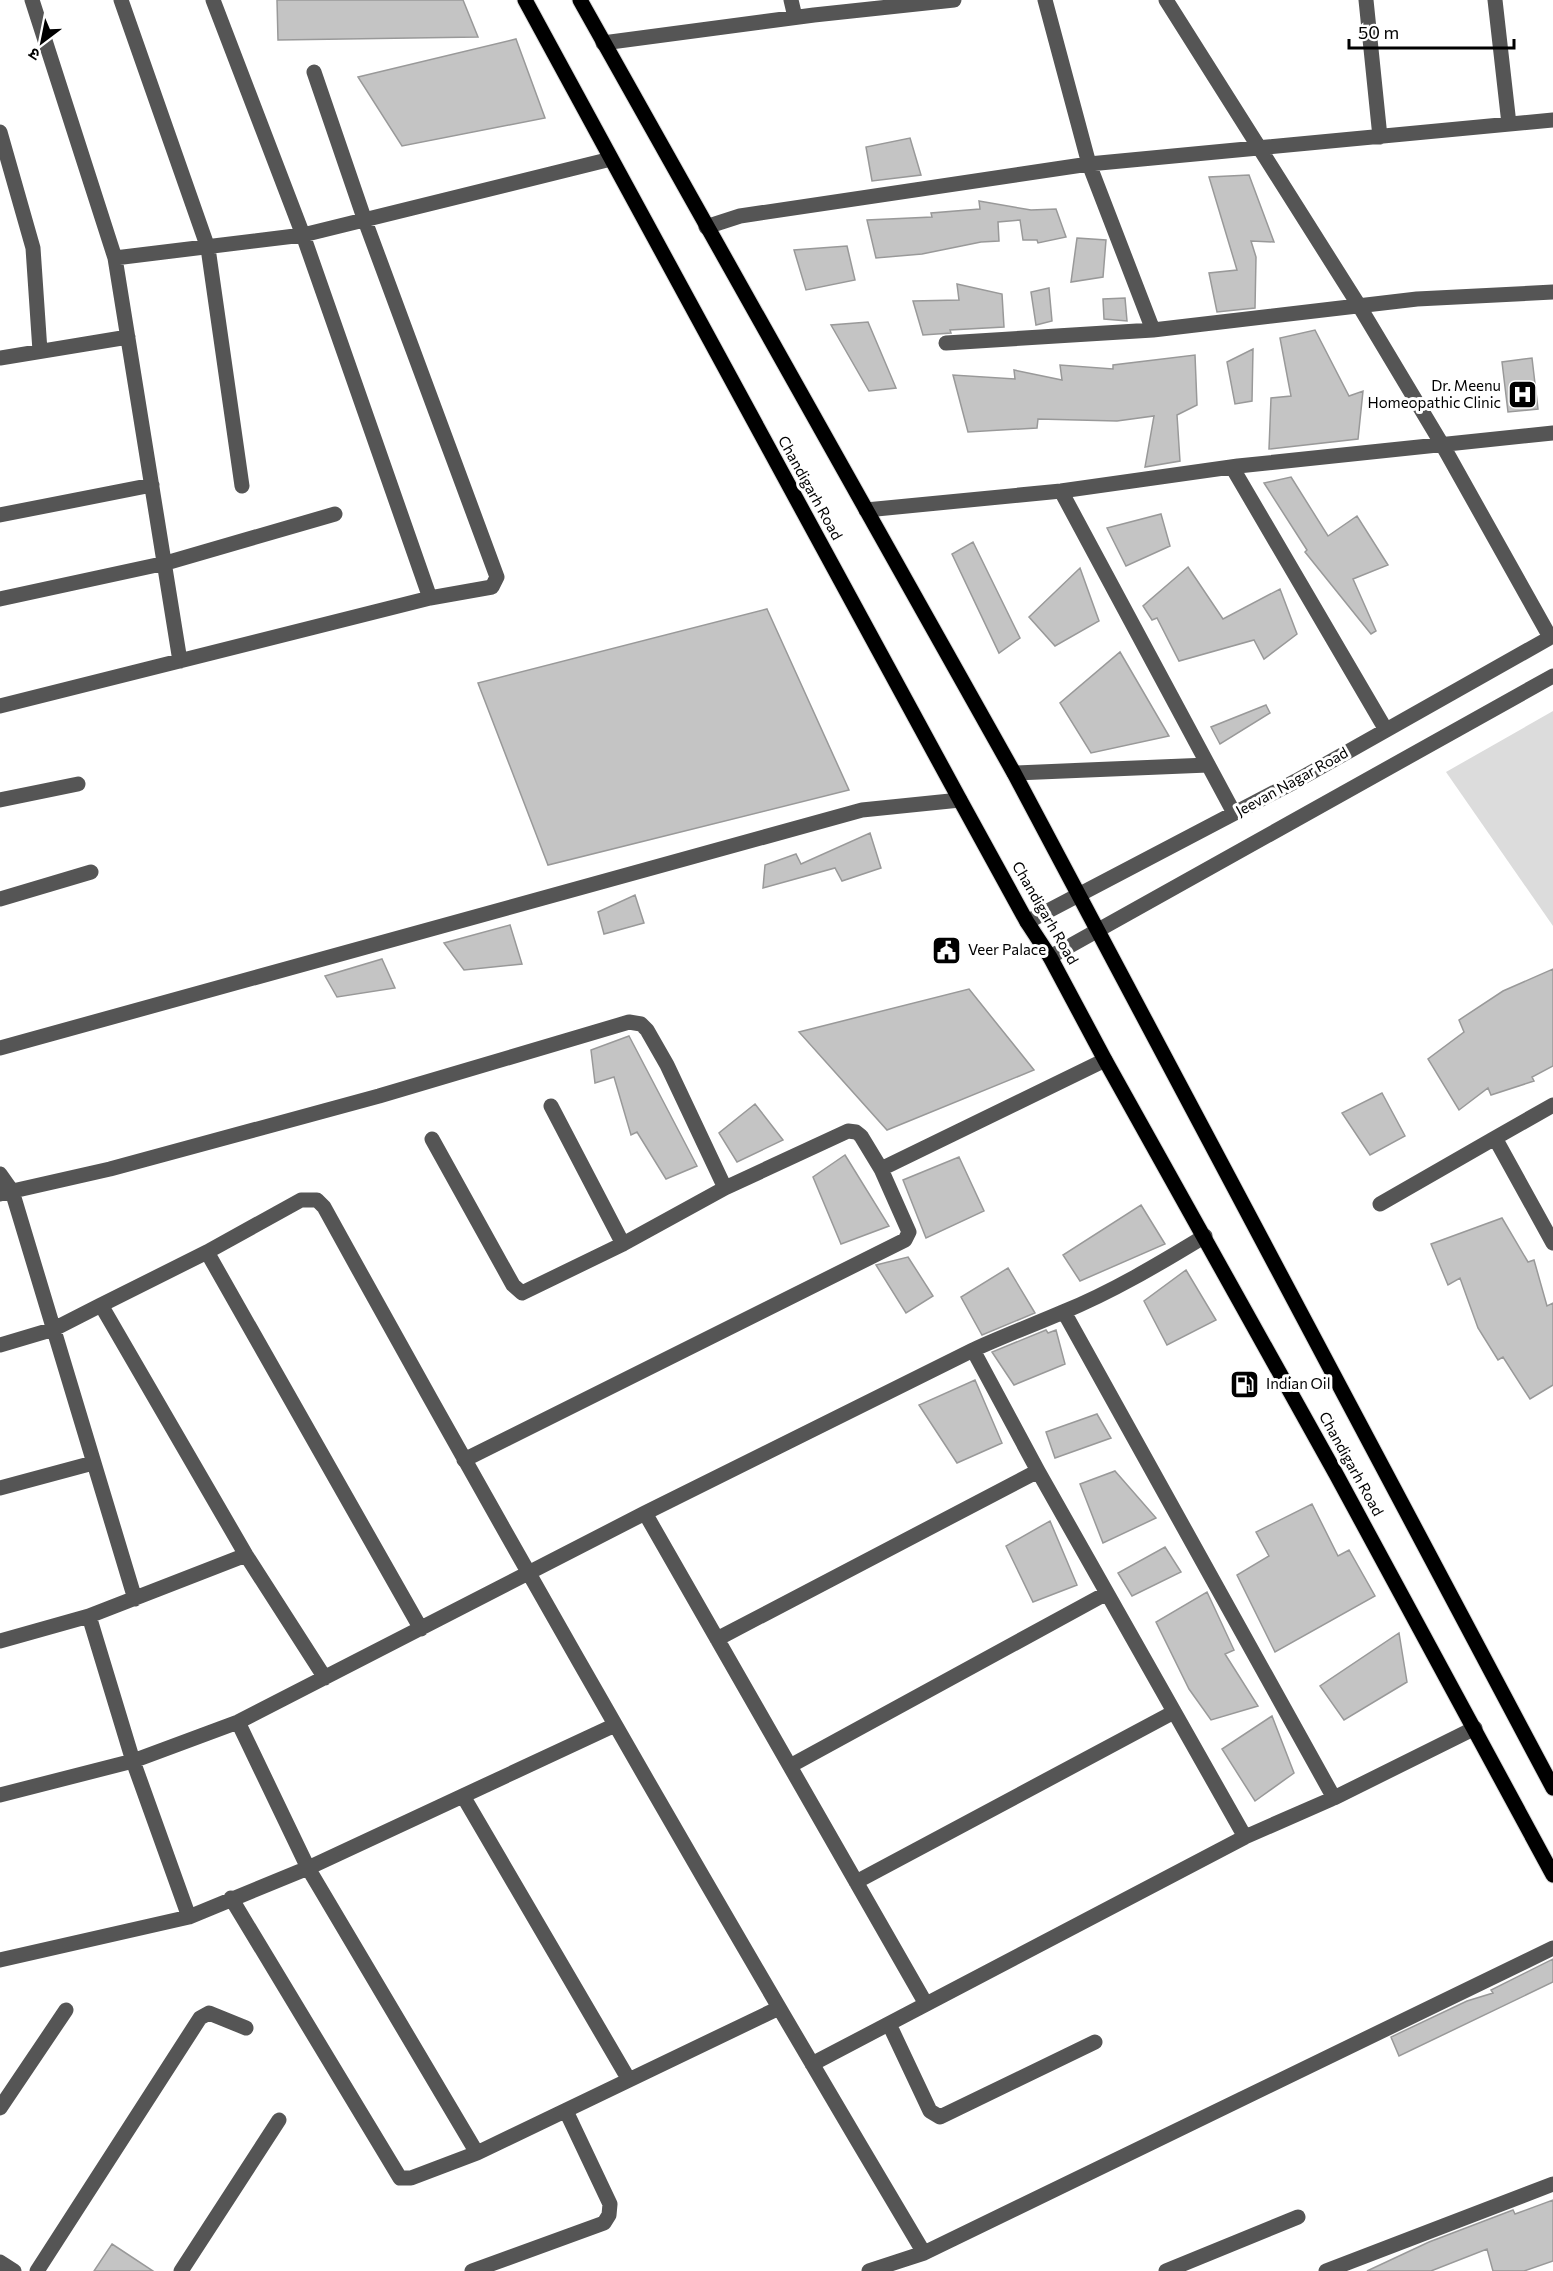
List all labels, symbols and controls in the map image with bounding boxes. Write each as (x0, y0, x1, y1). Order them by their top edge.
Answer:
north arrow (12, 12, 72, 72)
scale bar (1349, 12, 1514, 50)
text: 50 m (1358, 21, 1399, 43)
text: उ (24, 44, 43, 66)
place label: Dr. Meenu Homeopathic Clinic (1367, 376, 1501, 411)
hospital icon: Dr. Meenu Homeopathic Clinic (1506, 379, 1538, 411)
street label: Chandigarh Road (775, 432, 847, 543)
street label: Jeevan Nagar Road (1232, 743, 1351, 819)
street label: Chandigarh Road (1009, 858, 1083, 967)
public building icon: Veer Palace (931, 934, 963, 966)
place label: Veer Palace (968, 940, 1046, 958)
fuel station icon: Indian Oil (1229, 1368, 1261, 1400)
place label: Indian Oil (1266, 1374, 1331, 1392)
street label: Chandigarh Road (1316, 1408, 1388, 1519)

